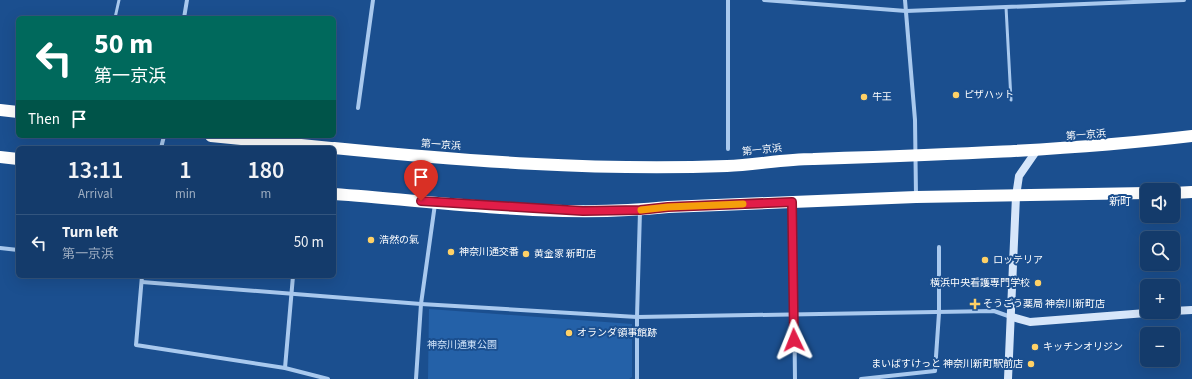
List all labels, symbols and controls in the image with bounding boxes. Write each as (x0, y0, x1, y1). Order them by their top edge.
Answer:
text: 50 m (94, 24, 153, 64)
icon: left (28, 32, 80, 84)
text: 第一京浜 (94, 64, 166, 89)
place label: ピザハット (964, 88, 1014, 102)
place label: 牛王 (872, 90, 892, 104)
marker: ピザハット (951, 90, 961, 100)
marker: 牛王 (859, 92, 869, 102)
icon: arrive (68, 108, 90, 130)
text: Then (28, 109, 60, 130)
street label: 第一京浜 (1066, 127, 1106, 143)
street label: 第一京浜 (421, 137, 461, 153)
street label: 第一京浜 (741, 141, 783, 159)
text: 13:11 (68, 153, 123, 188)
text: 1 (179, 153, 192, 188)
text: 180 (248, 153, 284, 188)
pin (404, 160, 438, 201)
icon: arrive (410, 166, 432, 188)
map controls (1140, 183, 1180, 367)
button: sound (1140, 183, 1180, 223)
text: Arrival (78, 185, 113, 203)
text: min (175, 185, 196, 203)
text: m (261, 185, 271, 203)
district label: 新町 (1109, 194, 1131, 209)
text: Turn left (62, 222, 118, 243)
button: search (1140, 231, 1180, 271)
icon: left (28, 232, 50, 254)
text: 50 m (294, 232, 324, 253)
place label: 浩然の氣 (379, 233, 419, 247)
marker: 浩然の氣 (366, 235, 376, 245)
text: 第一京浜 (62, 245, 114, 263)
place label: 神奈川通交番 (459, 245, 519, 259)
marker: 神奈川通交番 (446, 247, 456, 257)
place label: 黄金家 新町店 (534, 247, 596, 261)
marker: 黄金家 新町店 (521, 249, 531, 259)
place label: ロッテリア (993, 253, 1043, 267)
marker: ロッテリア (980, 255, 990, 265)
place label: 横浜中央看護専門学校 (930, 276, 1030, 290)
marker: 横浜中央看護専門学校 (1033, 278, 1043, 288)
button: + (1140, 279, 1180, 319)
place label: そうごう薬局 神奈川新町店 (983, 297, 1105, 311)
marker: そうごう薬局 神奈川新町店 (970, 299, 980, 309)
position arrow (773, 319, 815, 361)
place label: オランダ領事館跡 (577, 326, 657, 340)
button: − (1140, 327, 1180, 367)
marker: オランダ領事館跡 (564, 328, 574, 338)
park label: 神奈川通東公園 (427, 338, 497, 352)
place label: キッチンオリジン (1043, 340, 1123, 354)
marker: キッチンオリジン (1030, 342, 1040, 352)
place label: まいばすけっと 神奈川新町駅前店 (871, 357, 1023, 371)
marker: まいばすけっと 神奈川新町駅前店 (1026, 359, 1036, 369)

